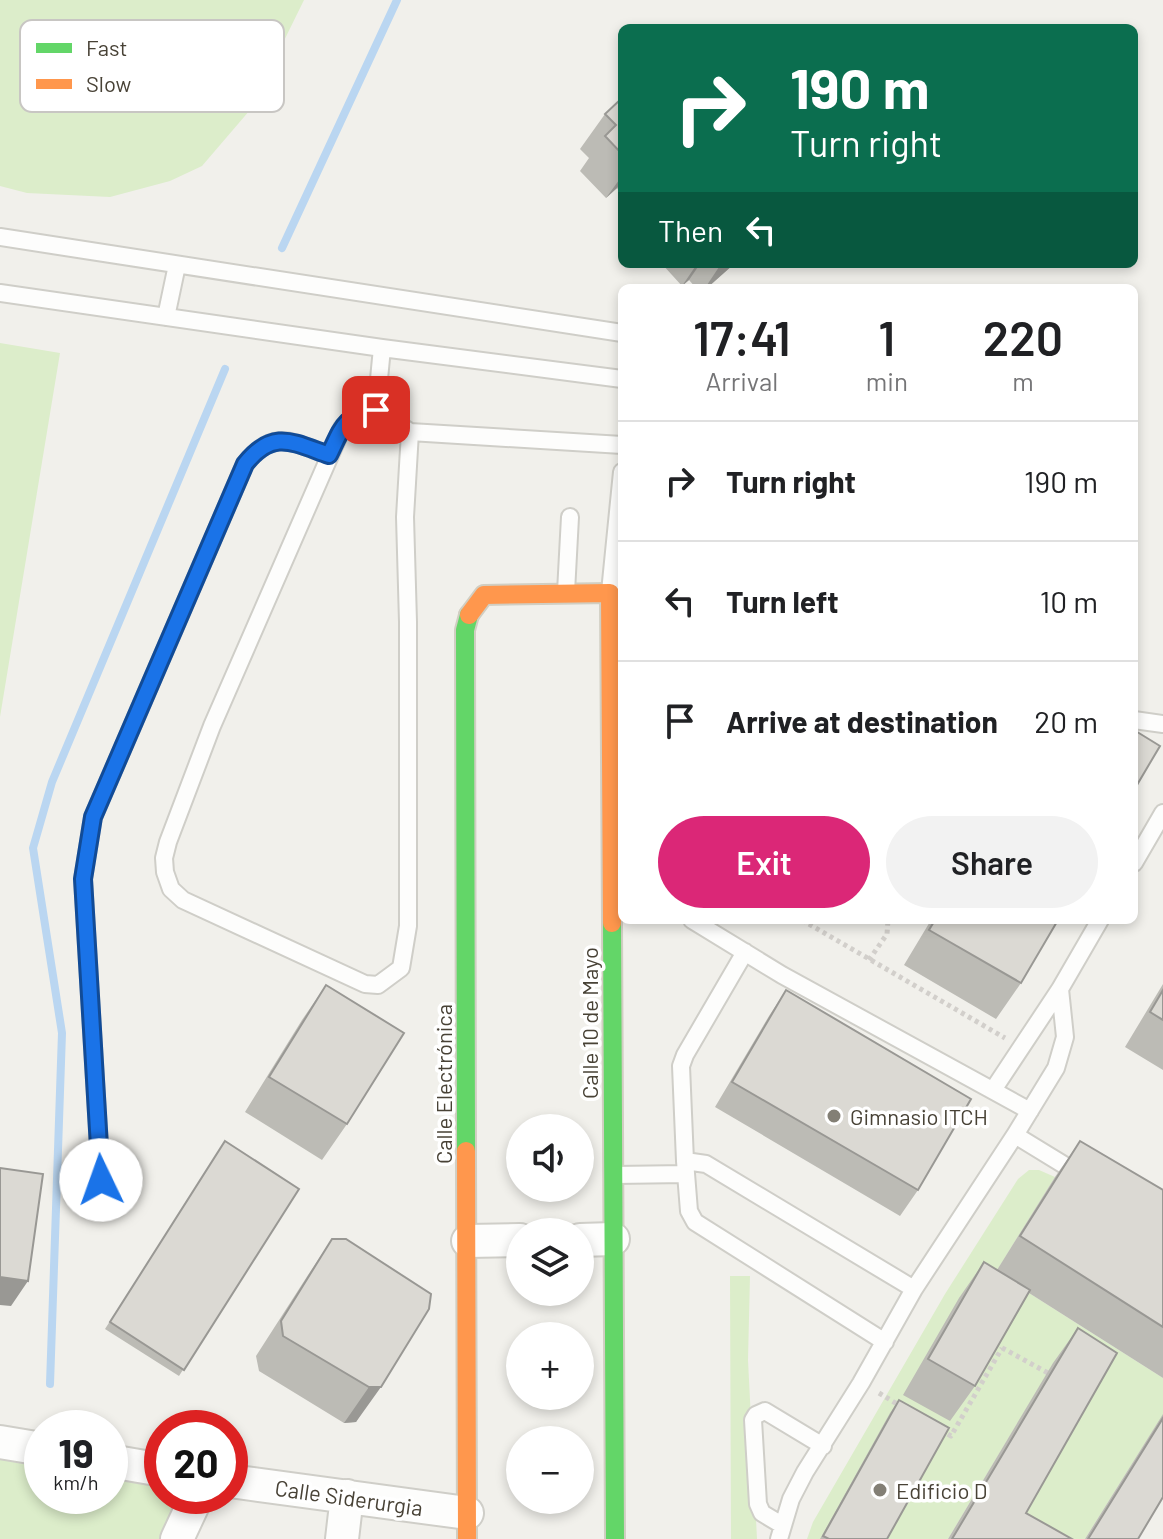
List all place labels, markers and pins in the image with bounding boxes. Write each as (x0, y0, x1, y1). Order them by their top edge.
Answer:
pin (342, 376, 410, 444)
place label: Gimnasio ITCH (850, 1103, 988, 1129)
marker: Gimnasio ITCH (825, 1107, 843, 1125)
place label: Edificio D (896, 1477, 987, 1503)
marker: Edificio D (871, 1481, 889, 1499)

